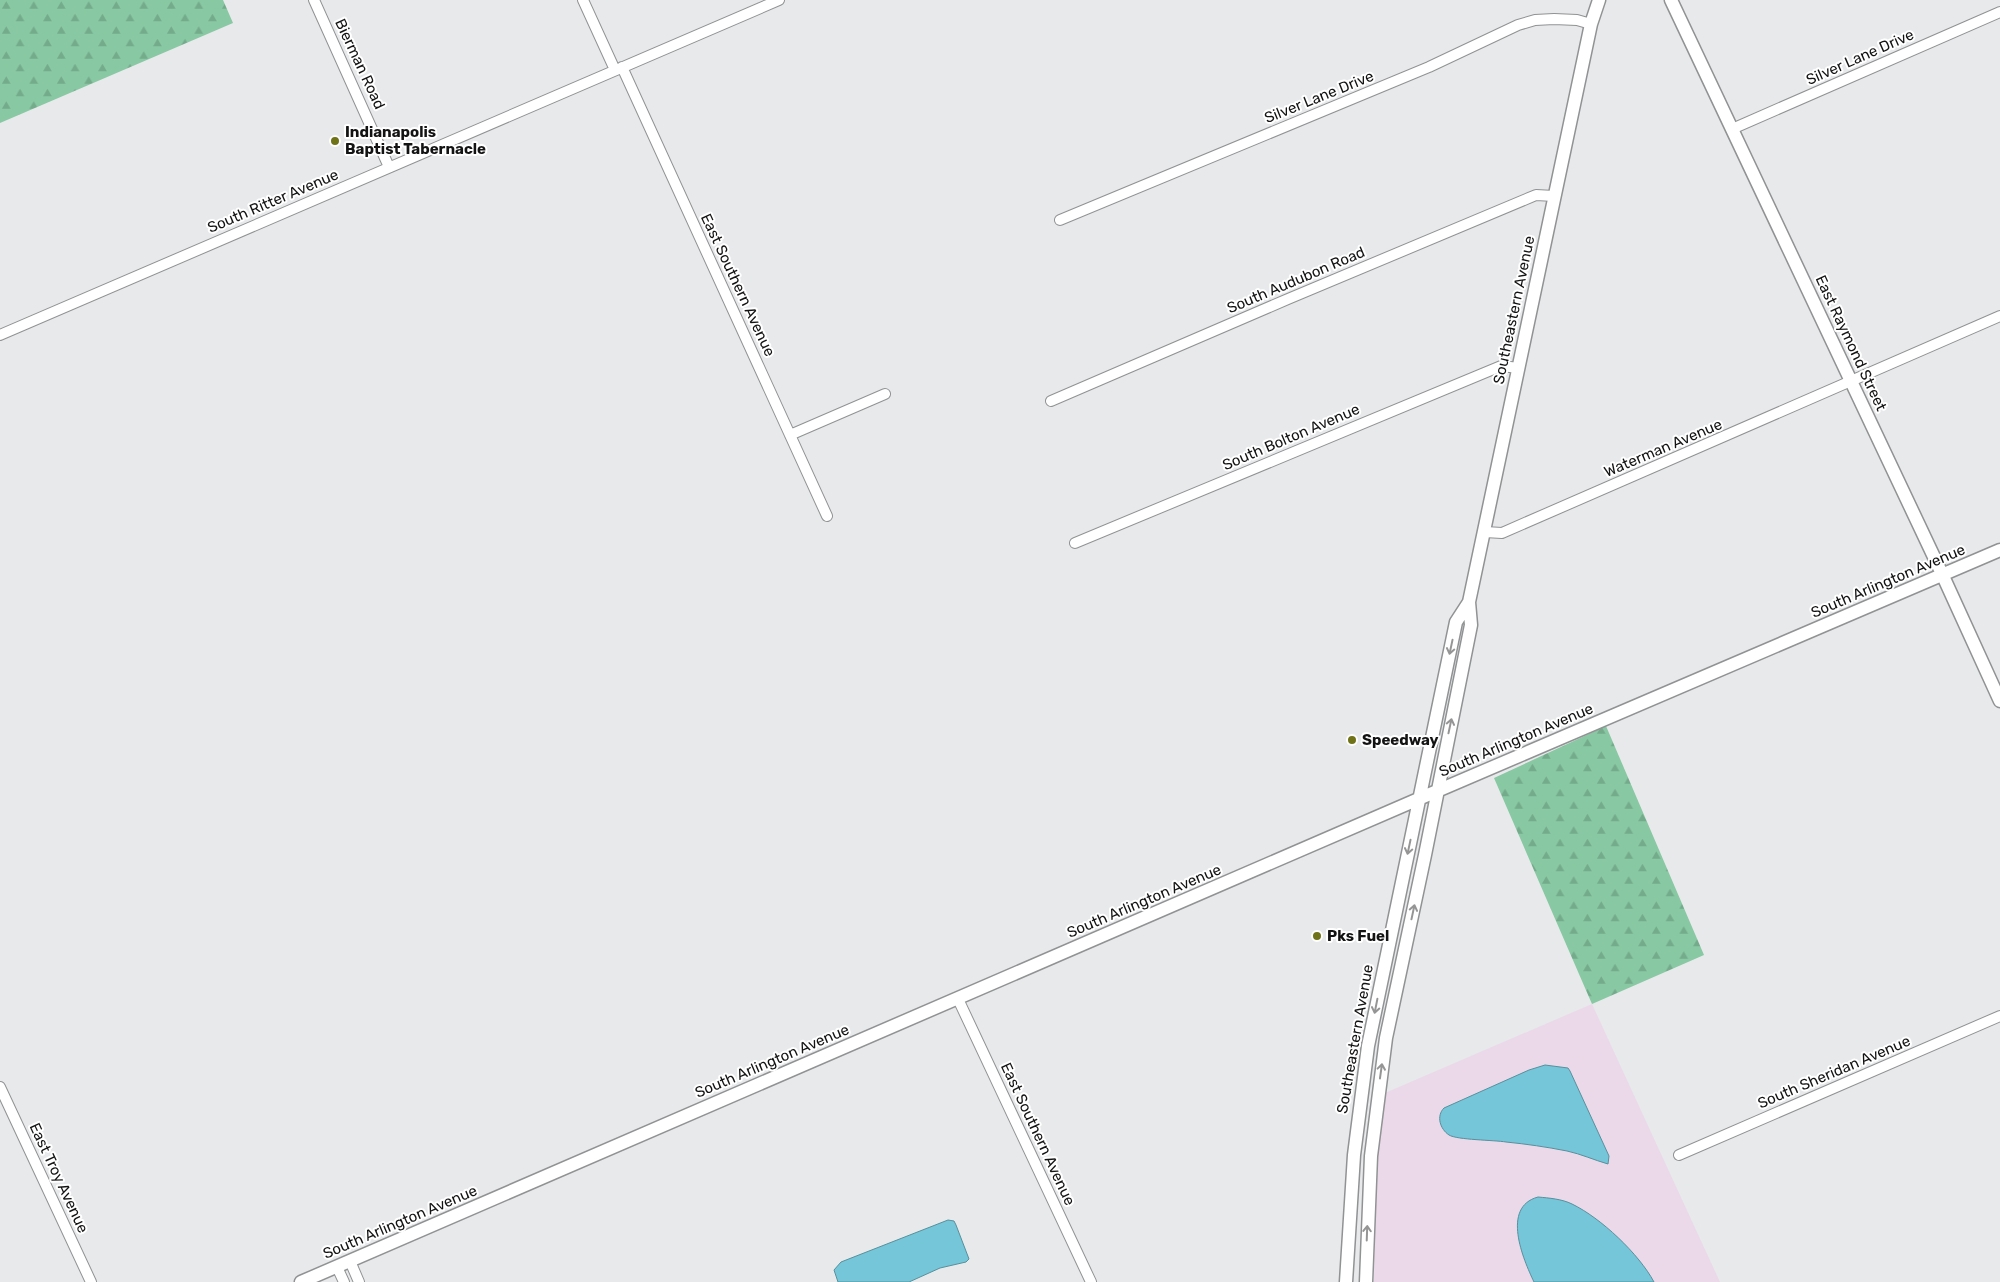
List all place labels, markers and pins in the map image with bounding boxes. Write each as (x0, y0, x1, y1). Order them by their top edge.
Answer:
place label: Indianapolis Baptist Tabernacle (345, 123, 486, 158)
marker: Indianapolis Baptist Tabernacle (329, 135, 341, 147)
place label: Speedway (1362, 731, 1439, 749)
marker: Speedway (1346, 734, 1358, 746)
place label: Pks Fuel (1327, 927, 1389, 945)
marker: Pks Fuel (1311, 930, 1323, 942)

